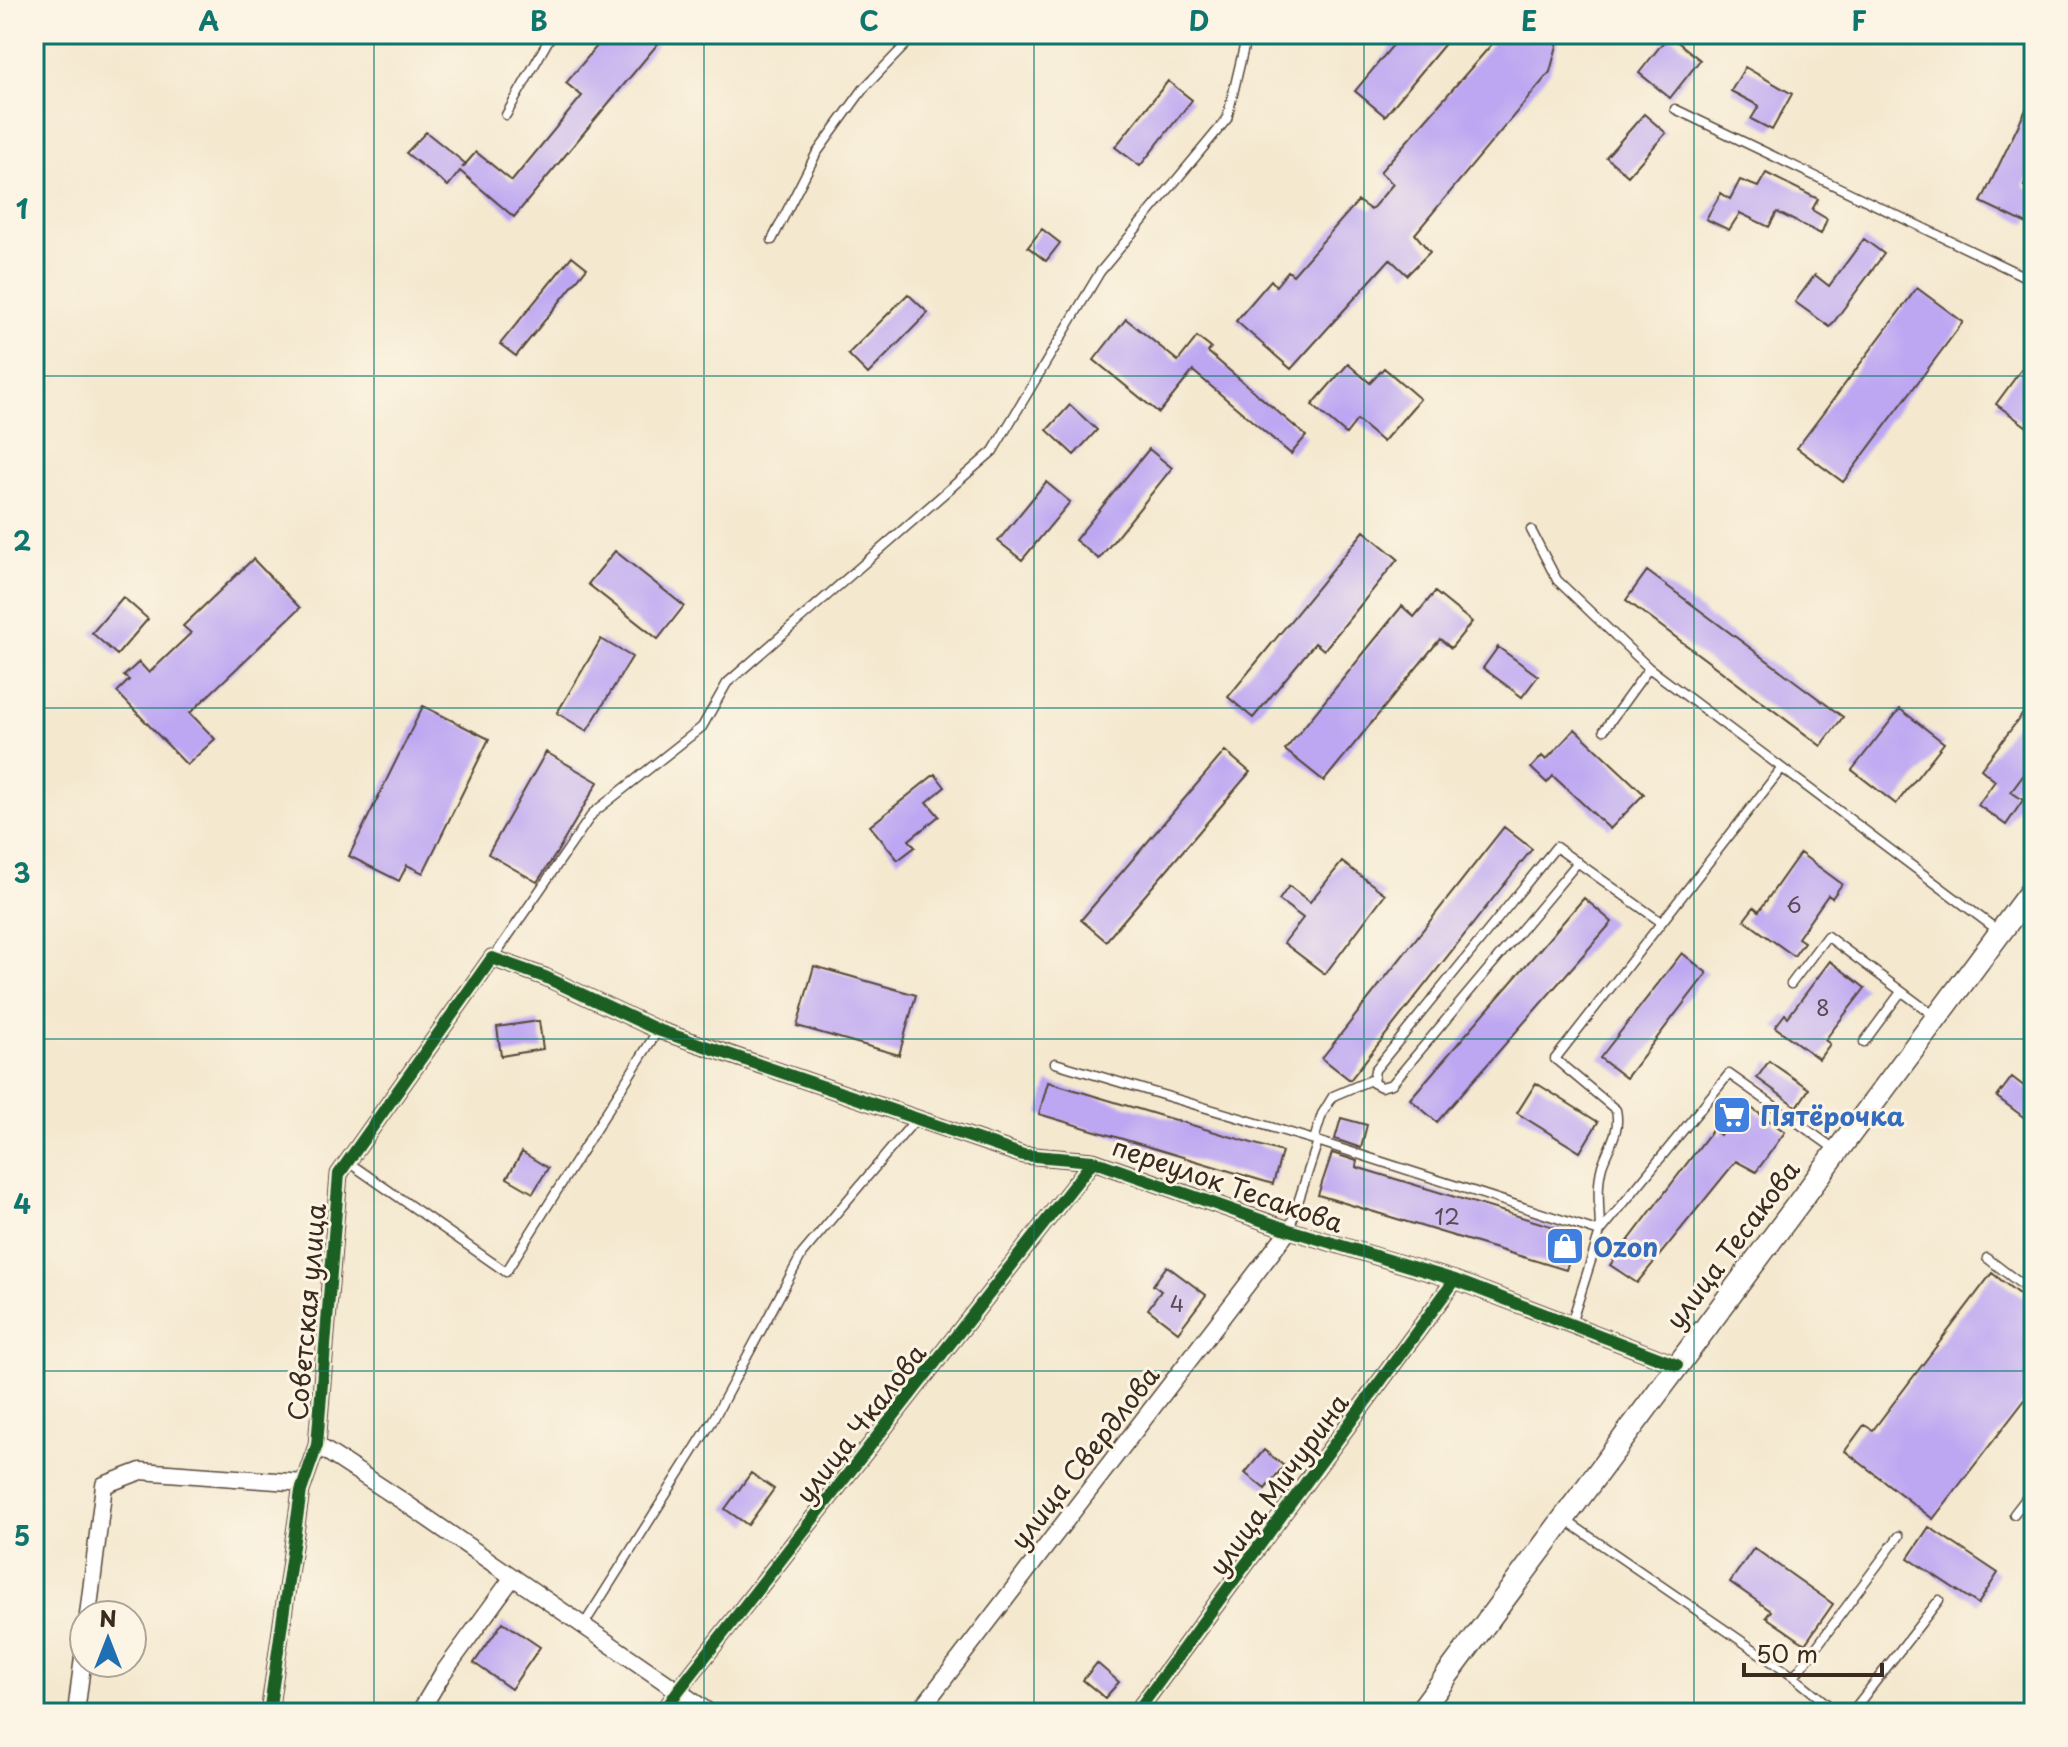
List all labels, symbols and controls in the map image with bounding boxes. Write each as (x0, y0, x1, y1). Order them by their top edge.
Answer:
text: A (199, 1, 219, 40)
text: B (530, 1, 548, 40)
text: C (859, 1, 879, 40)
text: D (1189, 1, 1209, 40)
text: E (1521, 1, 1537, 40)
text: F (1851, 1, 1867, 40)
text: 1 (16, 189, 28, 228)
text: 2 (13, 521, 31, 560)
text: 3 (13, 853, 31, 892)
house number: 6 (1786, 887, 1802, 920)
house number: 8 (1816, 990, 1830, 1023)
supermarket icon: Пятёрочка (1711, 1094, 1753, 1136)
place label: Пятёрочка (1760, 1096, 1905, 1135)
street label: переулок Тесакова (1107, 1126, 1349, 1242)
street label: улица Тесакова (1656, 1151, 1809, 1337)
text: 4 (13, 1184, 31, 1223)
house number: 12 (1434, 1199, 1460, 1232)
street label: Советская улица (277, 1201, 335, 1422)
shop icon: Ozon (1544, 1225, 1586, 1267)
place label: Ozon (1593, 1227, 1658, 1266)
house number: 4 (1170, 1286, 1184, 1319)
street label: улица Чкалова (785, 1334, 935, 1511)
street label: улица Свердлова (1000, 1356, 1169, 1557)
street label: улица Мичурина (1199, 1384, 1358, 1583)
text: 5 (14, 1516, 30, 1555)
north arrow (68, 1599, 148, 1679)
text: N (99, 1601, 117, 1634)
scale bar (1744, 1627, 1882, 1677)
text: 50 m (1756, 1635, 1818, 1671)

